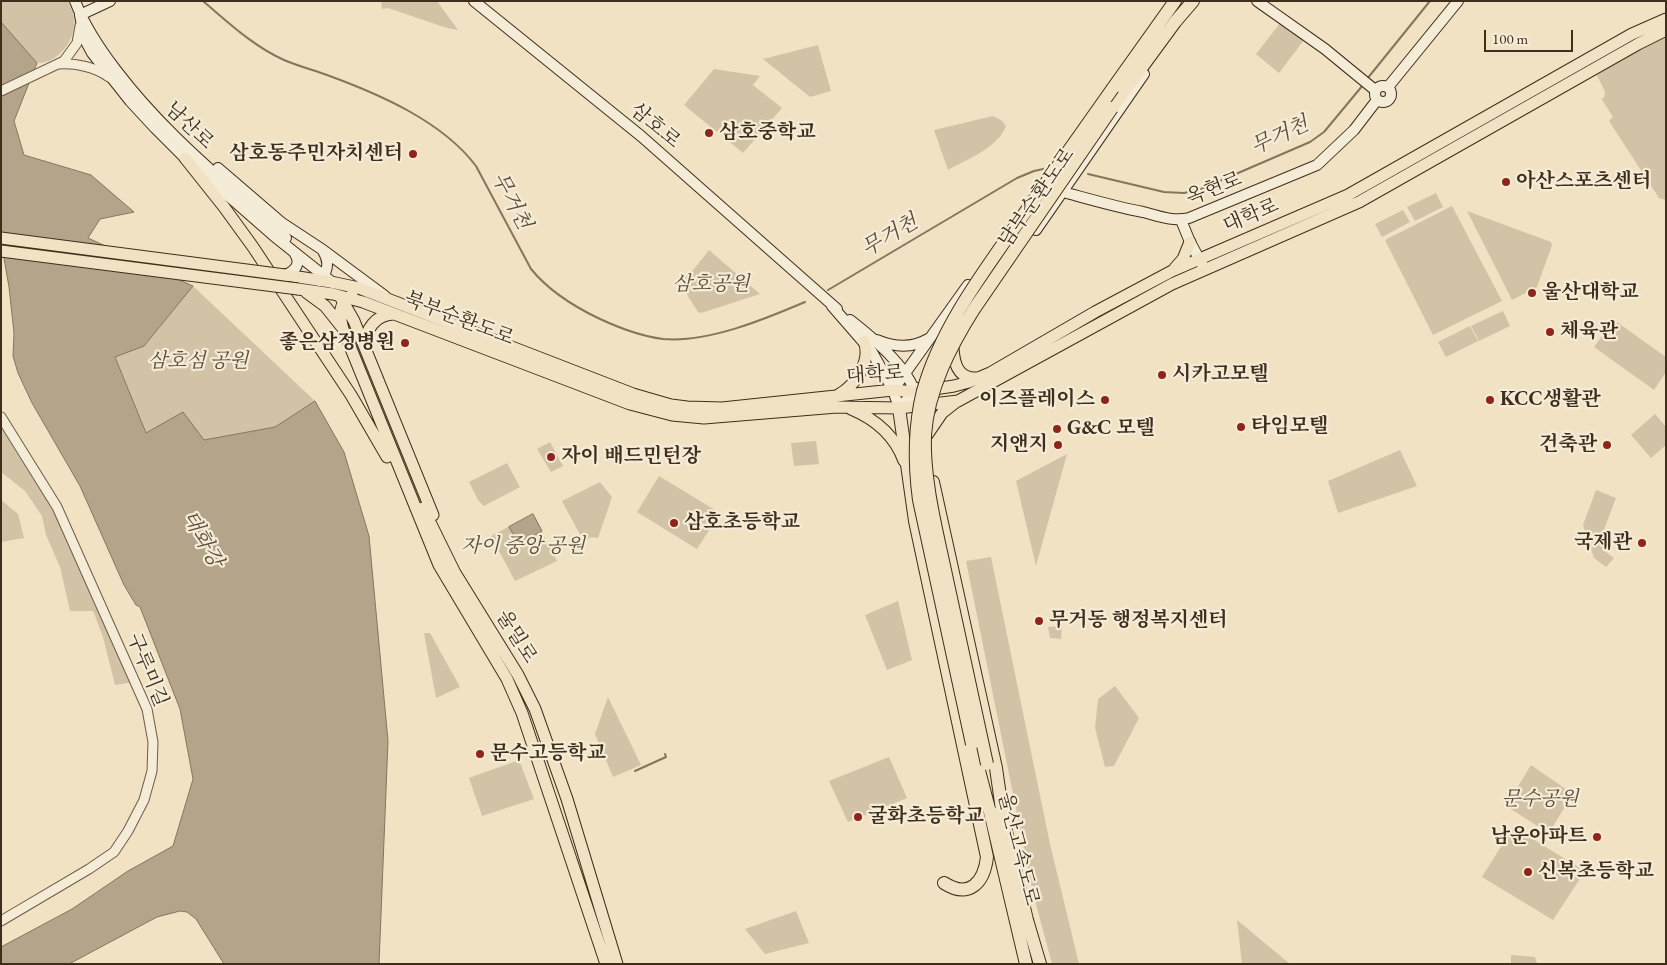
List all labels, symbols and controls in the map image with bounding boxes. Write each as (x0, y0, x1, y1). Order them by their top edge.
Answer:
scale bar (1487, 20, 1576, 52)
text: 100 m (1492, 29, 1528, 48)
street label: 남산로 (160, 97, 218, 155)
street label: 삼호로 (625, 98, 685, 154)
water label: 무거천 (1247, 112, 1313, 160)
place label: 삼호중학교 (719, 121, 816, 145)
marker: 삼호중학교 (703, 127, 715, 139)
place label: 삼호동주민자치센터 (229, 142, 403, 166)
street label: 남부순환도로 (994, 144, 1080, 252)
marker: 삼호동주민자치센터 (407, 148, 419, 160)
street label: 옥현로 (1183, 167, 1245, 211)
water label: 무거천 (486, 168, 536, 234)
place label: 아산스포츠센터 (1516, 170, 1651, 194)
marker: 아산스포츠센터 (1500, 176, 1512, 188)
street label: 대학로 (1220, 194, 1282, 238)
water label: 무거천 (857, 210, 923, 262)
park label: 삼호공원 (672, 273, 750, 297)
place label: 울산대학교 (1542, 281, 1639, 305)
street label: 북부순환도로 (401, 287, 517, 351)
marker: 울산대학교 (1526, 287, 1538, 299)
place label: 체육관 (1560, 320, 1618, 344)
marker: 체육관 (1544, 326, 1556, 338)
place label: 좋은삼정병원 (279, 331, 395, 355)
marker: 좋은삼정병원 (399, 337, 411, 349)
park label: 삼호섬 공원 (148, 350, 248, 374)
street label: 대학로 (845, 361, 905, 389)
place label: 시카고모텔 (1172, 363, 1269, 387)
marker: 시카고모텔 (1156, 369, 1168, 381)
place label: 이즈플레이스 (979, 388, 1095, 412)
place label: KCC생활관 (1500, 388, 1601, 412)
marker: 이즈플레이스 (1099, 394, 1111, 406)
marker: KCC생활관 (1484, 394, 1496, 406)
place label: 타임모텔 (1251, 415, 1328, 439)
place label: G&C 모텔 (1067, 417, 1155, 441)
marker: 타임모텔 (1235, 421, 1247, 433)
marker: G&C 모텔 (1051, 423, 1063, 435)
place label: 지앤지 (990, 433, 1048, 457)
place label: 건축관 (1539, 433, 1597, 457)
marker: 지앤지 (1052, 439, 1064, 451)
marker: 건축관 (1601, 439, 1613, 451)
place label: 자이 배드민턴장 (561, 445, 701, 469)
marker: 자이 배드민턴장 (545, 451, 557, 463)
water label: 태화강 (176, 506, 228, 572)
place label: 삼호초등학교 (684, 511, 800, 535)
marker: 삼호초등학교 (668, 517, 680, 529)
place label: 국제관 (1574, 531, 1632, 555)
park label: 자이 중앙 공원 (461, 535, 585, 559)
marker: 국제관 (1636, 537, 1648, 549)
street label: 울밀로 (490, 606, 542, 668)
place label: 무거동 행정복지센터 (1049, 609, 1228, 633)
marker: 무거동 행정복지센터 (1033, 615, 1045, 627)
street label: 구루미길 (121, 630, 173, 710)
place label: 문수고등학교 (490, 742, 606, 766)
marker: 문수고등학교 (474, 748, 486, 760)
park label: 문수공원 (1501, 788, 1579, 812)
street label: 울산고속도로 (992, 790, 1044, 908)
place label: 굴화초등학교 (868, 805, 984, 829)
marker: 굴화초등학교 (852, 811, 864, 823)
place label: 남운아파트 (1490, 825, 1587, 849)
marker: 남운아파트 (1591, 831, 1603, 843)
place label: 신복초등학교 (1538, 860, 1654, 884)
marker: 신복초등학교 (1522, 866, 1534, 878)

